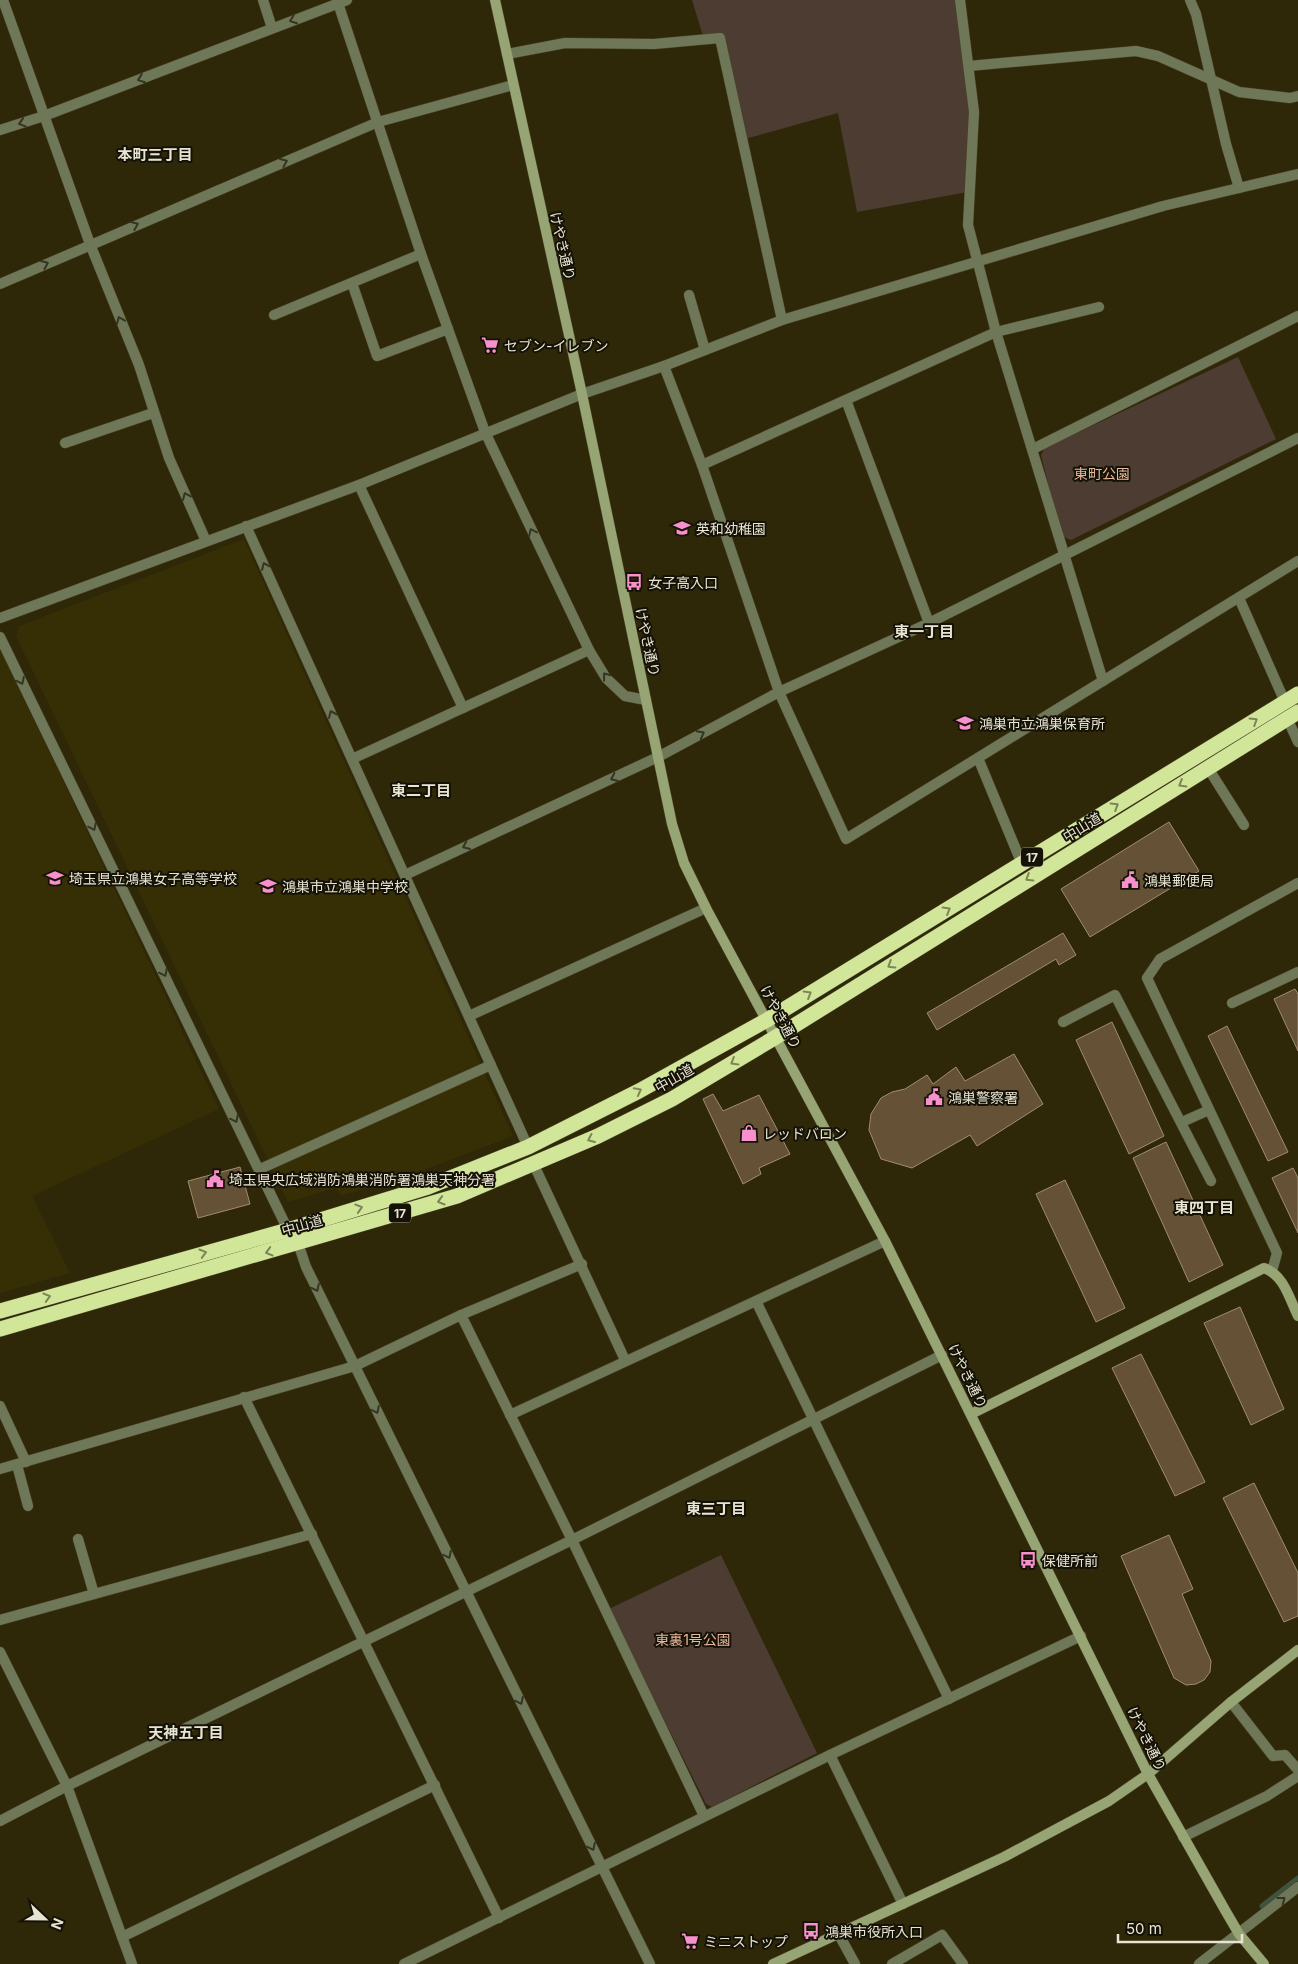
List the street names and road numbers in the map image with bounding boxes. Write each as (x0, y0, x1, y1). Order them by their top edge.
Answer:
street label: けやき通り (547, 210, 579, 282)
street label: けやき通り (632, 606, 664, 678)
street label: 中山道 (1060, 809, 1104, 845)
road number: 17 (1021, 848, 1043, 866)
street label: けやき通り (757, 982, 805, 1052)
street label: 中山道 (652, 1060, 696, 1096)
road number: 17 (389, 1204, 411, 1222)
street label: 中山道 (279, 1211, 325, 1239)
street label: けやき通り (945, 1341, 991, 1411)
street label: けやき通り (1124, 1704, 1170, 1774)

